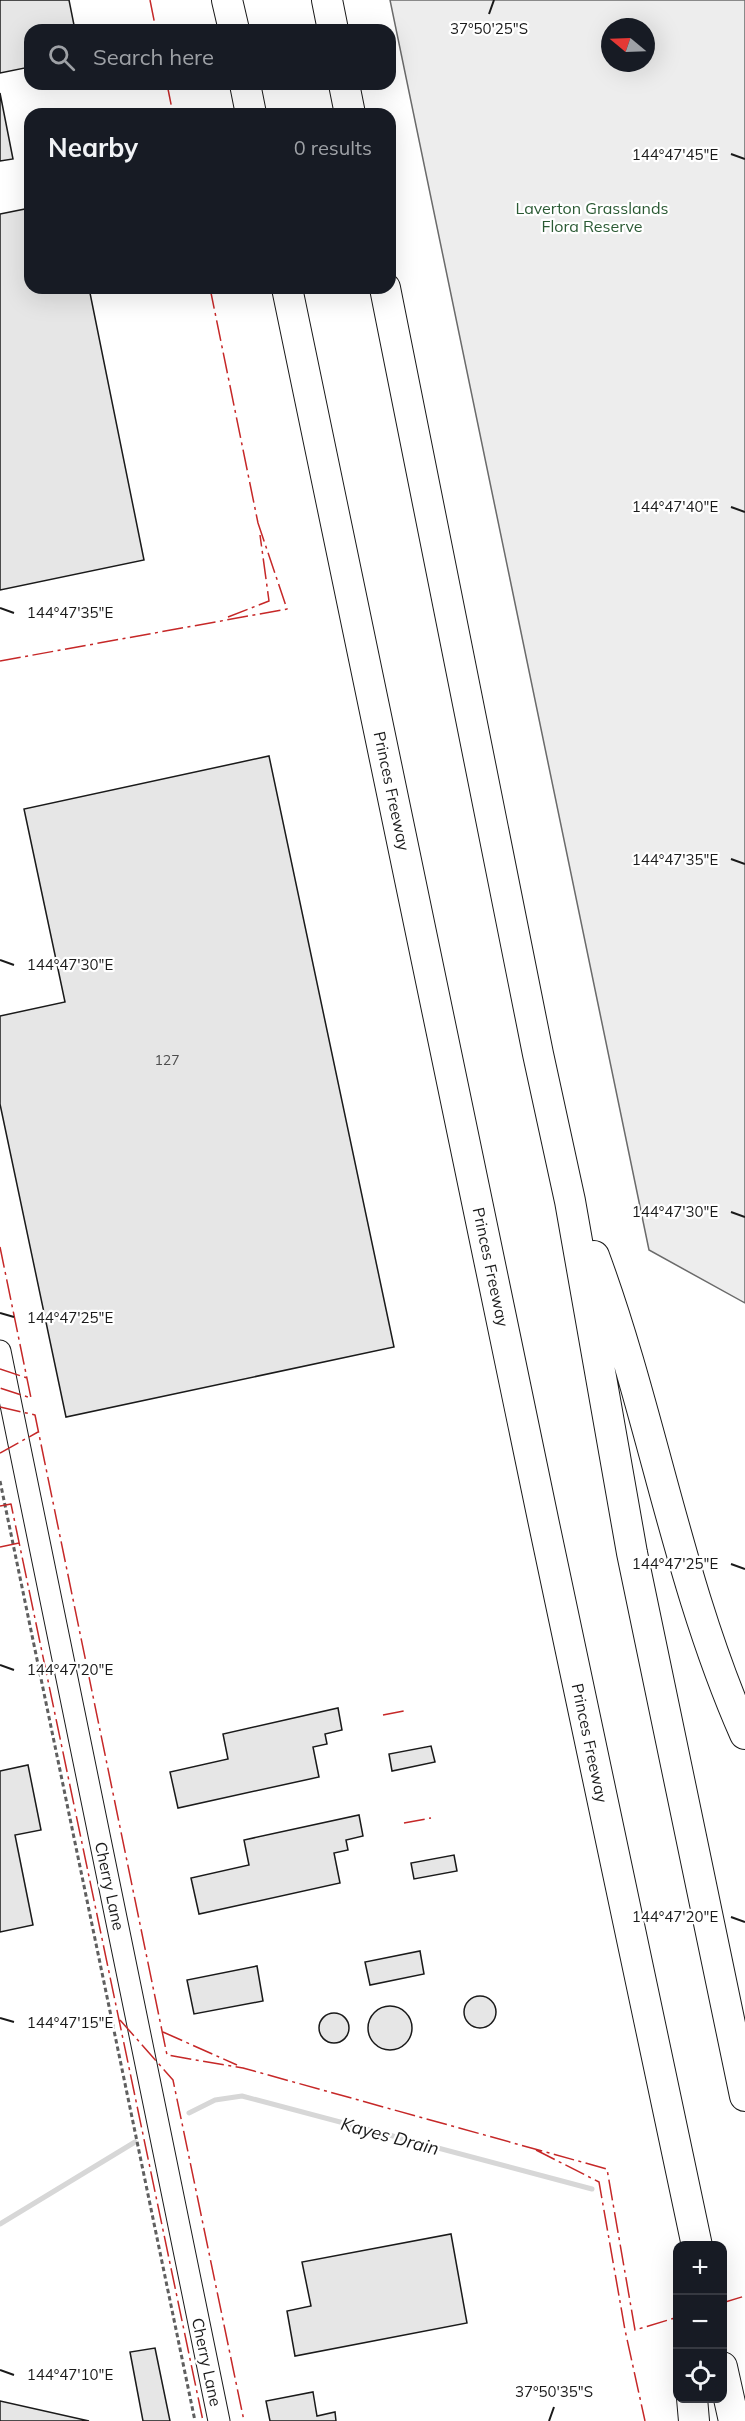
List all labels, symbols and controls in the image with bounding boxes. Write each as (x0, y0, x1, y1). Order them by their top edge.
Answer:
north arrow (601, 18, 655, 72)
text: 37°50'25"S (450, 19, 528, 38)
search box (24, 24, 396, 90)
icon: search (45, 41, 78, 74)
text: Search here (93, 43, 214, 71)
text: Nearby (48, 131, 138, 164)
text: 0 results (294, 135, 372, 160)
text: 144°47'45"E (632, 145, 718, 164)
park label: Laverton Grasslands Flora Reserve (516, 198, 669, 236)
text: 144°47'40"E (632, 497, 718, 516)
text: 144°47'35"E (27, 603, 113, 622)
street label: Princes Freeway (370, 730, 415, 853)
text: 144°47'35"E (632, 850, 718, 869)
text: 144°47'30"E (27, 955, 113, 974)
house number: 127 (154, 1051, 180, 1069)
text: 144°47'30"E (632, 1202, 718, 1221)
street label: Princes Freeway (469, 1206, 514, 1329)
text: 144°47'25"E (27, 1308, 113, 1327)
text: 144°47'25"E (632, 1554, 718, 1573)
text: 144°47'20"E (27, 1660, 113, 1679)
street label: Princes Freeway (568, 1682, 613, 1805)
street label: Cherry Lane (91, 1840, 129, 1932)
text: 144°47'20"E (632, 1907, 718, 1926)
text: 144°47'15"E (27, 2013, 113, 2032)
water label: Kayes Drain (338, 2112, 442, 2160)
map controls (673, 2241, 727, 2403)
button: + (673, 2241, 727, 2295)
button: − (673, 2295, 727, 2349)
street label: Cherry Lane (188, 2316, 226, 2408)
button: locate (673, 2349, 727, 2403)
text: 144°47'10"E (27, 2365, 113, 2384)
text: 37°50'35"S (515, 2382, 593, 2401)

